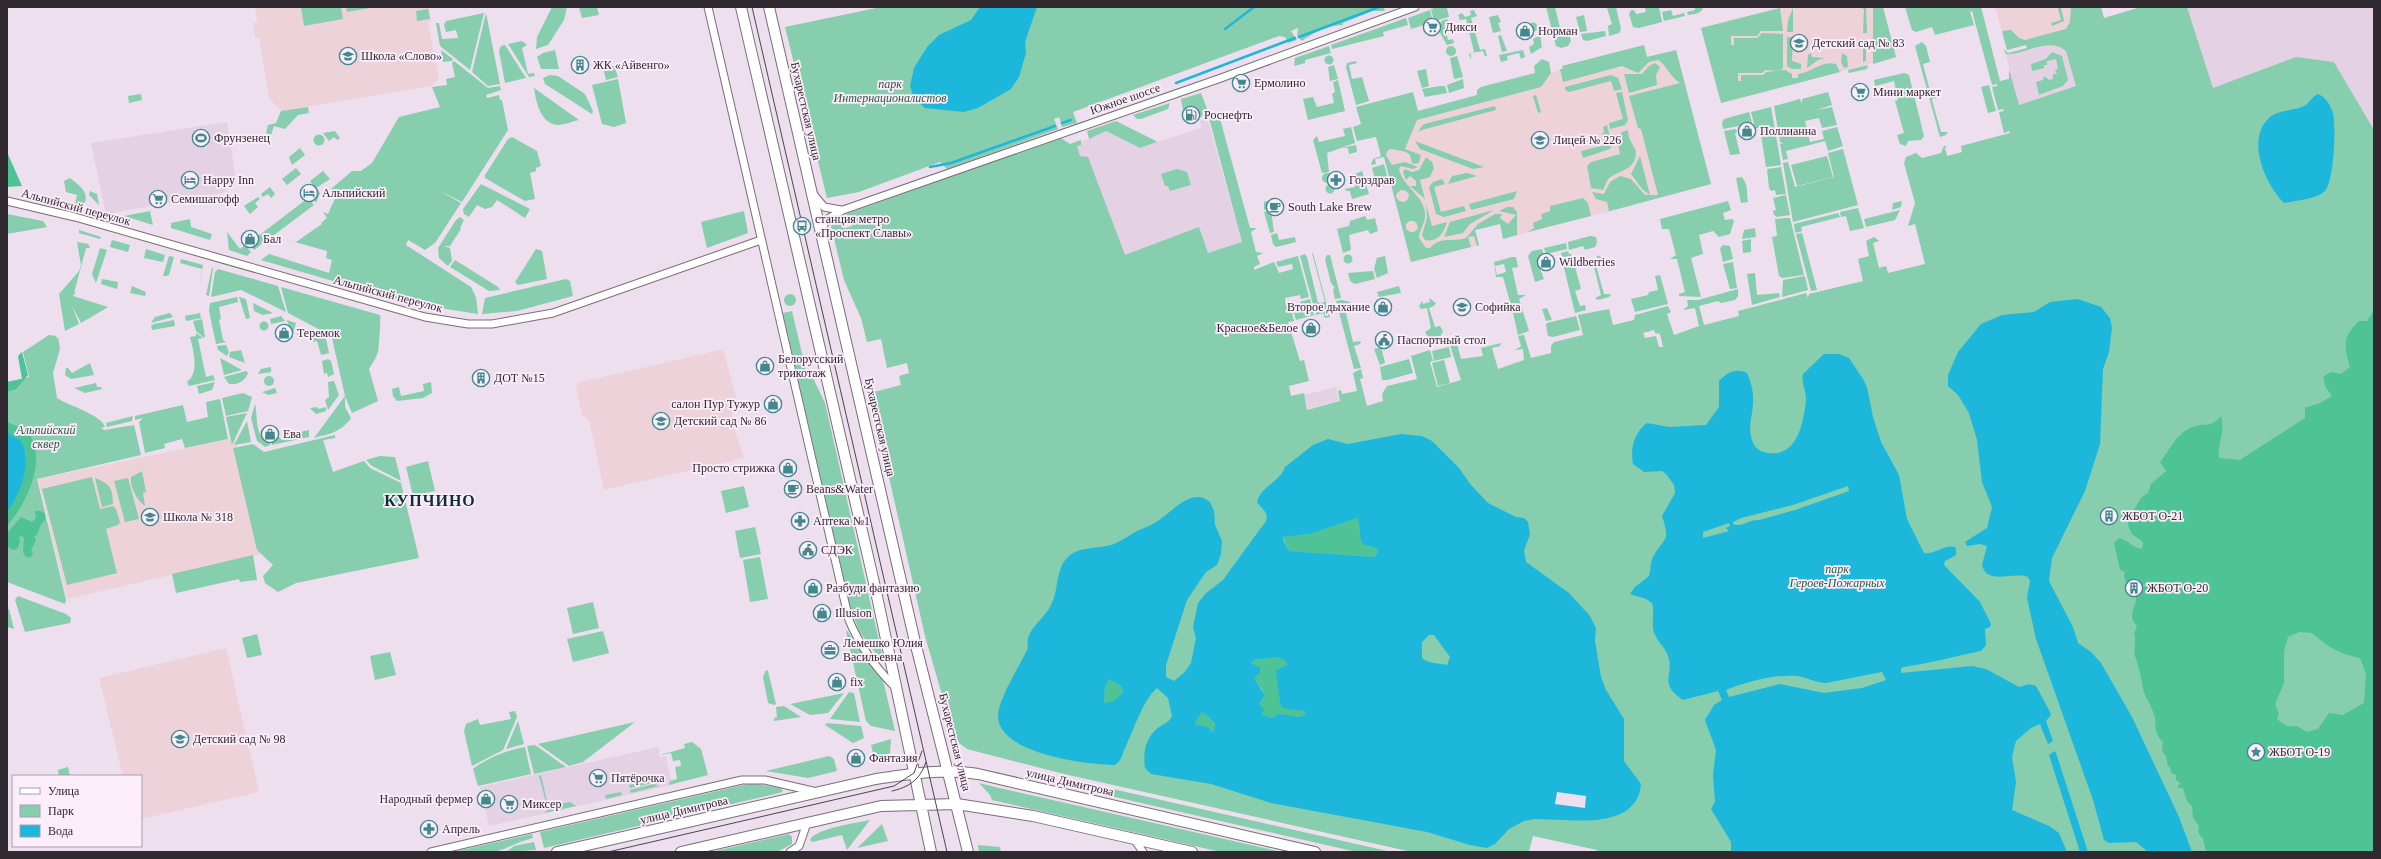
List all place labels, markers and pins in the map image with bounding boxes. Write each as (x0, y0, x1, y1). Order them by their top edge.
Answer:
supermarket icon: Дикси (1422, 17, 1442, 37)
place label: Дикси (1445, 20, 1477, 34)
shop icon: Норман (1515, 21, 1535, 41)
place label: Норман (1538, 24, 1578, 38)
school or university icon: Детский сад № 83 (1789, 33, 1809, 53)
place label: Детский сад № 83 (1812, 36, 1904, 50)
school or university icon: Школа «Слово» (338, 46, 358, 66)
place label: Школа «Слово» (361, 49, 442, 63)
building icon: ЖК «Айвенго» (570, 55, 590, 75)
place label: ЖК «Айвенго» (593, 58, 670, 72)
supermarket icon: Ермолино (1231, 73, 1251, 93)
place label: Ермолино (1254, 76, 1305, 90)
supermarket icon: Мини маркет (1850, 82, 1870, 102)
place label: Мини маркет (1873, 85, 1942, 99)
fuel station icon: Роснефть (1181, 105, 1201, 125)
place label: Роснефть (1204, 108, 1253, 122)
shop icon: Поллианна (1737, 121, 1757, 141)
place label: Поллианна (1760, 124, 1817, 138)
sports icon: Фрунзенец (191, 128, 211, 148)
school or university icon: Лицей № 226 (1530, 130, 1550, 150)
place label: Фрунзенец (214, 131, 271, 145)
place label: Лицей № 226 (1553, 133, 1621, 147)
hotel icon: Happy Inn (180, 170, 200, 190)
pharmacy icon: Горздрав (1326, 170, 1346, 190)
place label: Happy Inn (203, 173, 254, 187)
place label: Горздрав (1349, 173, 1395, 187)
hotel icon: Альпийский (299, 183, 319, 203)
place label: Альпийский (322, 186, 386, 200)
supermarket icon: Семишагофф (148, 189, 168, 209)
place label: Семишагофф (171, 192, 239, 206)
cafe icon: South Lake Brew (1265, 197, 1285, 217)
place label: South Lake Brew (1288, 200, 1372, 214)
place label: станция метро «Проспект Славы» (815, 212, 912, 240)
bus stop icon: станция метро «Проспект Славы» (792, 216, 812, 236)
shop icon: Бал (240, 229, 260, 249)
place label: Бал (263, 232, 281, 246)
shop icon: Wildberries (1536, 252, 1556, 272)
place label: Wildberries (1559, 255, 1615, 269)
shop icon: Второе дыхание (1373, 297, 1393, 317)
school or university icon: Софийка (1452, 297, 1472, 317)
place label: Второе дыхание (1287, 300, 1370, 314)
place label: Софийка (1475, 300, 1521, 314)
shop icon: Красное&Белое (1301, 318, 1321, 338)
place label: Красное&Белое (1216, 321, 1298, 335)
shop icon: Теремок (274, 323, 294, 343)
place label: Теремок (297, 326, 340, 340)
public building icon: Паспортный стол (1374, 330, 1394, 350)
place label: Паспортный стол (1397, 333, 1486, 347)
place label: Белорусский трикотаж (778, 352, 844, 380)
shop icon: Белорусский трикотаж (755, 356, 775, 376)
building icon: ДОТ №15 (471, 368, 491, 388)
place label: ДОТ №15 (494, 371, 545, 385)
shop icon: салон Пур Тужур (763, 394, 783, 414)
place label: салон Пур Тужур (671, 397, 760, 411)
school or university icon: Детский сад № 86 (651, 411, 671, 431)
place label: Детский сад № 86 (674, 414, 766, 428)
shop icon: Ева (260, 424, 280, 444)
place label: Ева (283, 427, 302, 441)
shop icon: Просто стрижка (778, 458, 798, 478)
place label: Просто стрижка (692, 461, 776, 475)
cafe icon: Beans&Water (783, 479, 803, 499)
place label: Beans&Water (806, 482, 873, 496)
building icon: ЖБОТ O-21 (2099, 506, 2119, 526)
school or university icon: Школа № 318 (140, 507, 160, 527)
place label: ЖБОТ O-21 (2122, 509, 2183, 523)
place label: Школа № 318 (163, 510, 233, 524)
pharmacy icon: Аптека №1 (790, 511, 810, 531)
place label: Аптека №1 (813, 514, 870, 528)
public building icon: СДЭК (798, 540, 818, 560)
place label: СДЭК (821, 543, 854, 557)
shop icon: Разбуди фантазию (803, 578, 823, 598)
building icon: ЖБОТ О-20 (2124, 578, 2144, 598)
place label: Разбуди фантазию (826, 581, 920, 595)
place label: ЖБОТ О-20 (2147, 581, 2208, 595)
shop icon: Illusion (812, 603, 832, 623)
place label: Illusion (835, 606, 872, 620)
place label: Лемешко Юлия Васильевна (843, 636, 923, 664)
office icon: Лемешко Юлия Васильевна (820, 640, 840, 660)
shop icon: fix (827, 672, 847, 692)
place label: fix (850, 675, 863, 689)
school or university icon: Детский сад № 98 (170, 729, 190, 749)
place label: Детский сад № 98 (193, 732, 285, 746)
place icon: ЖБОТ О-19 (2246, 742, 2266, 762)
place label: ЖБОТ О-19 (2269, 745, 2330, 759)
shop icon: Фантазия (846, 748, 866, 768)
place label: Фантазия (869, 751, 918, 765)
supermarket icon: Пятёрочка (588, 768, 608, 788)
place label: Пятёрочка (611, 771, 665, 785)
shop icon: Народный фермер (476, 789, 496, 809)
place label: Народный фермер (380, 792, 473, 806)
supermarket icon: Миксер (499, 794, 519, 814)
place label: Миксер (522, 797, 561, 811)
pharmacy icon: Апрель (419, 819, 439, 839)
place label: Апрель (442, 822, 480, 836)

